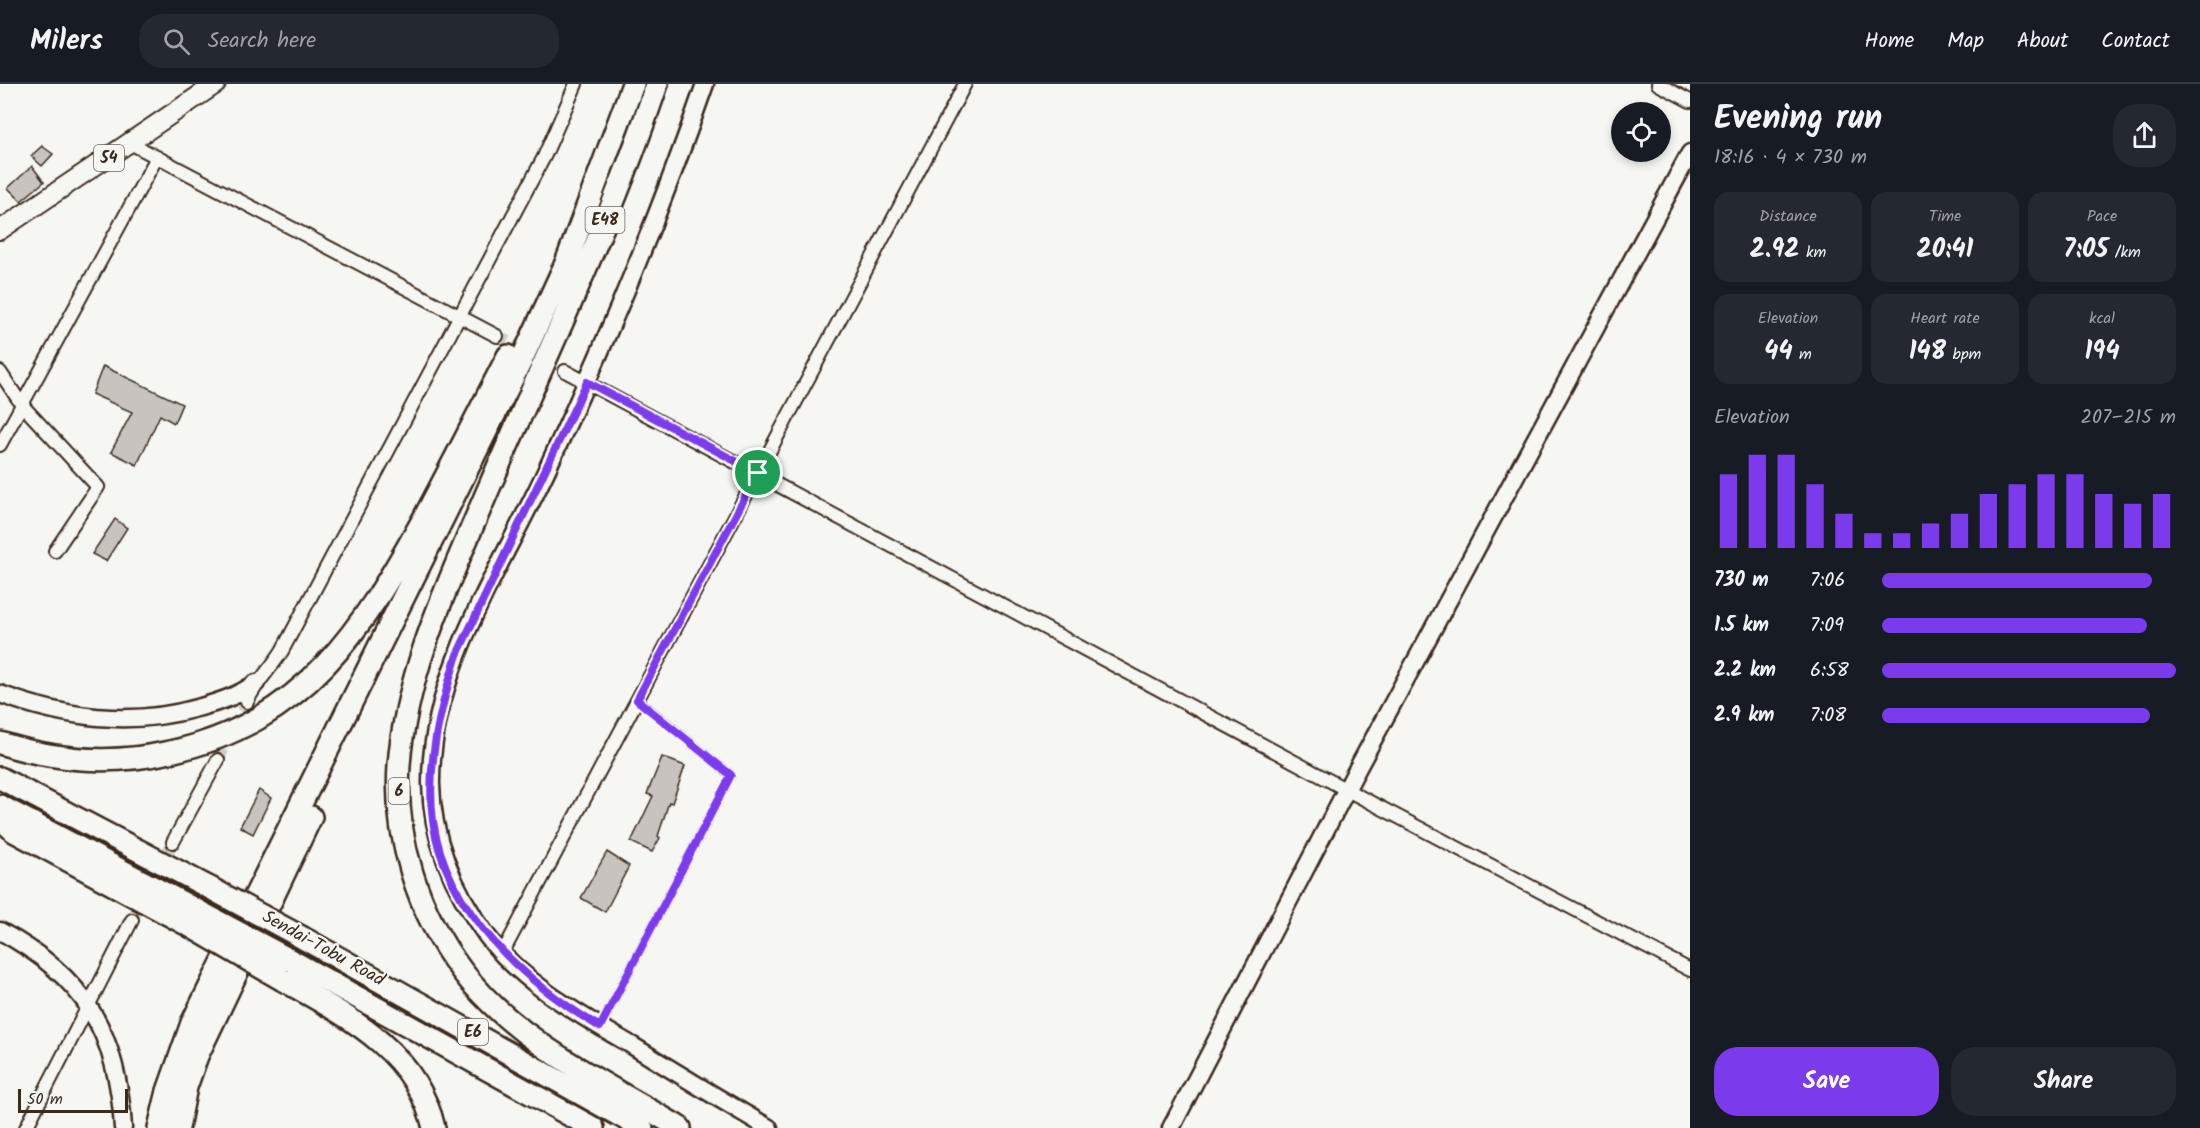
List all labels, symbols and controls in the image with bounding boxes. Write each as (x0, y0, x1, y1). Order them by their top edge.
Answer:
search box (139, 14, 559, 68)
text: Milers (30, 19, 103, 64)
text: Search here (208, 24, 316, 59)
icon: search (160, 25, 193, 58)
text: Home (1865, 25, 1914, 58)
text: Map (1947, 25, 1984, 58)
text: About (2017, 25, 2068, 58)
text: Contact (2101, 25, 2170, 58)
text: Evening run (1714, 93, 1882, 146)
map controls (1611, 102, 1671, 162)
button: locate (1611, 102, 1671, 162)
button: share (2113, 104, 2176, 167)
text: 18:16 · 4 × 730 m (1714, 142, 1867, 174)
road number: 54 (94, 145, 124, 171)
text: Distance (1759, 204, 1817, 229)
text: Time (1929, 204, 1961, 229)
text: Pace (2087, 204, 2117, 229)
road number: E48 (586, 207, 624, 233)
text: 2.92 (1750, 229, 1799, 271)
text: 20:41 (1917, 229, 1973, 271)
text: 7:05 (2063, 229, 2108, 271)
text: km (1799, 240, 1826, 265)
text: /km (2108, 240, 2141, 265)
text: Elevation (1758, 306, 1818, 331)
text: Heart rate (1910, 306, 1980, 331)
text: kcal (2089, 306, 2115, 331)
text: 44 (1764, 331, 1793, 373)
text: 148 (1909, 331, 1946, 373)
text: 194 (2084, 331, 2120, 373)
text: m (1793, 342, 1812, 367)
text: bpm (1946, 342, 1981, 367)
text: Elevation (1714, 402, 1790, 434)
text: 207–215 m (2080, 402, 2176, 434)
pin (732, 447, 783, 498)
icon: arrive (741, 456, 774, 489)
text: 730 m (1714, 565, 1769, 597)
text: 7:06 (1810, 565, 1845, 597)
text: 1.5 km (1714, 610, 1769, 642)
text: 7:09 (1810, 610, 1844, 642)
text: 2.2 km (1714, 655, 1776, 687)
text: 6:58 (1810, 655, 1849, 687)
text: 2.9 km (1714, 700, 1774, 732)
text: 7:08 (1810, 700, 1846, 732)
road number: 6 (388, 778, 410, 804)
street label: Sendai-Tobu Road (256, 903, 391, 995)
road number: E6 (458, 1019, 488, 1045)
button: Save (1714, 1047, 1939, 1116)
button: Share (1951, 1047, 2176, 1116)
scale bar (18, 1086, 128, 1114)
text: 50 m (27, 1087, 63, 1112)

